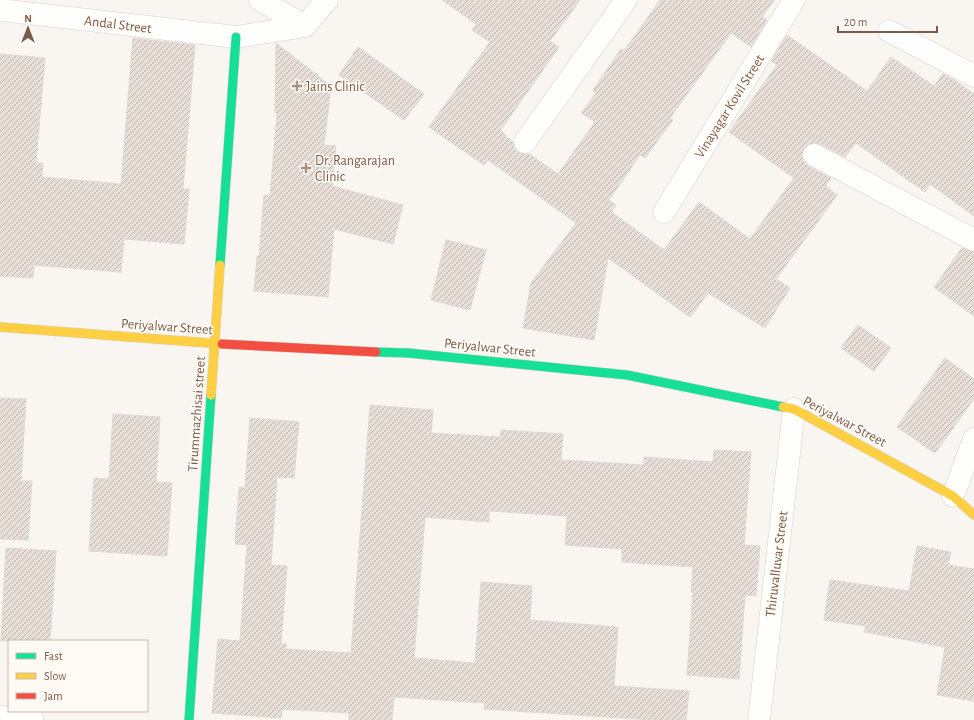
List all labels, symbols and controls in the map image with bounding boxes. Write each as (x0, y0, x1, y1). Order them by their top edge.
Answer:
north arrow (8, 8, 48, 48)
scale bar (838, 8, 937, 34)
text: N (24, 13, 32, 24)
street label: Andal Street (83, 14, 153, 36)
text: 20 m (844, 16, 867, 28)
street label: Vinayagar Kovil Street (692, 52, 768, 161)
marker: Jains Clinic (291, 80, 303, 92)
place label: Jains Clinic (306, 80, 365, 94)
place label: Dr. Rangarajan Clinic (315, 154, 395, 184)
marker: Dr. Rangarajan Clinic (300, 162, 312, 174)
street label: Periyalwar Street (121, 317, 214, 337)
street label: Periyalwar Street (443, 336, 537, 360)
street label: Tirummazhisai street (186, 355, 208, 472)
street label: Periyalwar Street (801, 394, 889, 450)
street label: Thiruvalluvar Street (764, 510, 791, 618)
legend (8, 640, 148, 712)
text: Fast (44, 650, 63, 662)
text: Slow (44, 670, 66, 682)
text: Jam (44, 690, 63, 702)

